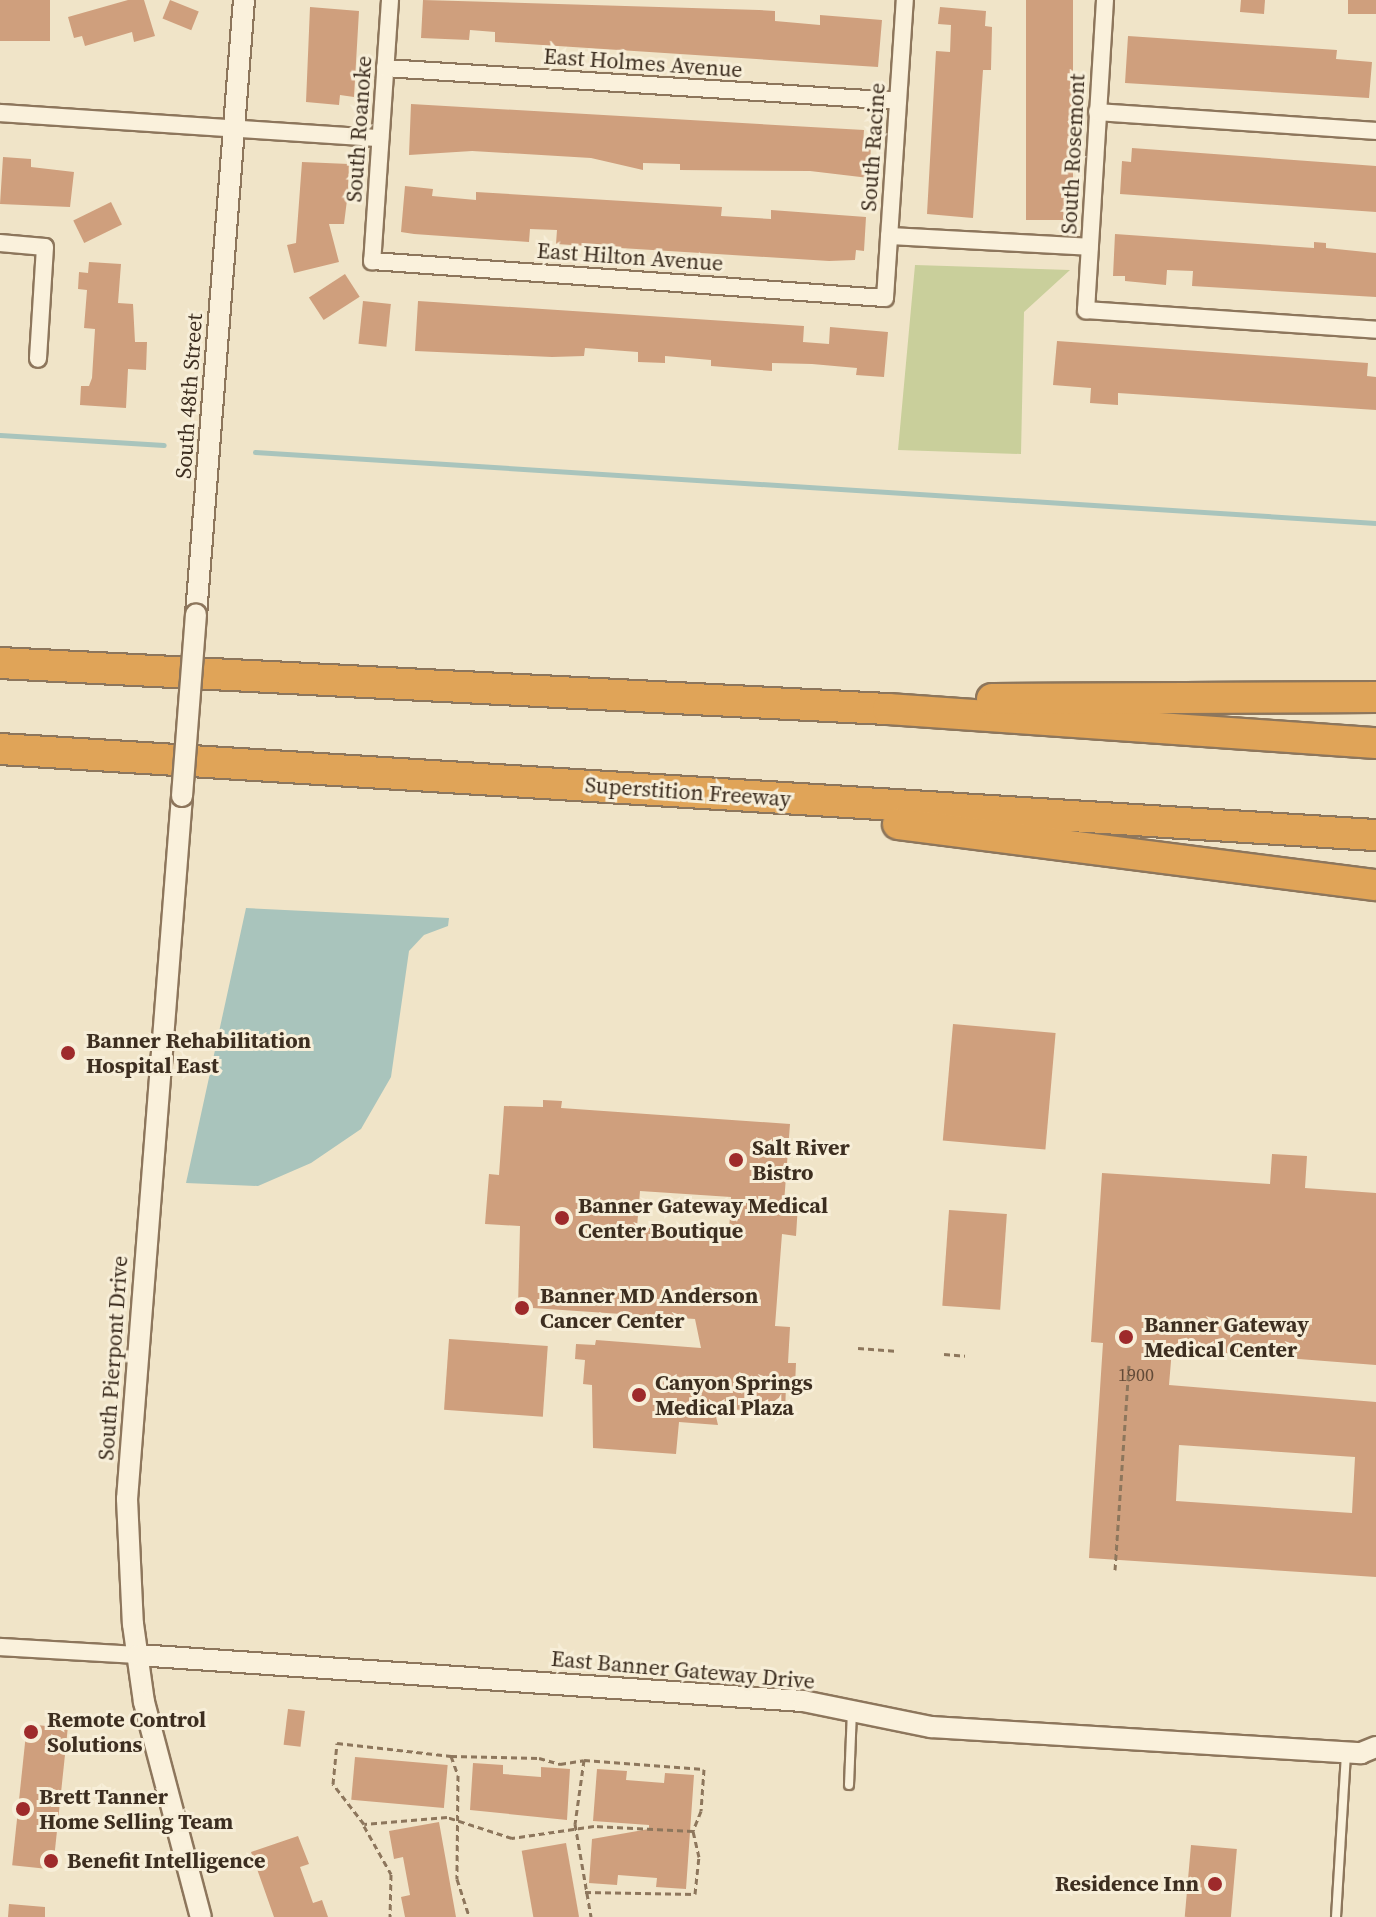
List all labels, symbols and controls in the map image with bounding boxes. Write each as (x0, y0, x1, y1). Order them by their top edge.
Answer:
street label: East Holmes Avenue (543, 43, 743, 83)
street label: South Roanoke (341, 55, 377, 203)
street label: South Rosemont (1056, 73, 1090, 235)
street label: South Racine (855, 82, 891, 212)
street label: East Hilton Avenue (536, 237, 724, 277)
street label: South 48th Street (170, 312, 208, 480)
street label: Superstition Freeway (584, 772, 792, 812)
place label: Banner Rehabilitation Hospital East (86, 1027, 311, 1078)
marker: Banner Rehabilitation Hospital East (57, 1042, 79, 1064)
place label: Salt River Bistro (752, 1134, 850, 1186)
marker: Salt River Bistro (727, 1151, 745, 1169)
place label: Banner Gateway Medical Center Boutique (578, 1192, 828, 1244)
marker: Banner Gateway Medical Center Boutique (553, 1209, 571, 1227)
street label: South Pierpont Drive (93, 1255, 133, 1461)
place label: Banner MD Anderson Cancer Center (540, 1282, 758, 1334)
marker: Banner MD Anderson Cancer Center (511, 1297, 533, 1319)
place label: Banner Gateway Medical Center (1144, 1311, 1309, 1362)
marker: Banner Gateway Medical Center (1115, 1326, 1137, 1348)
house number: 1900 (1118, 1364, 1154, 1386)
place label: Canyon Springs Medical Plaza (655, 1369, 813, 1420)
marker: Canyon Springs Medical Plaza (630, 1386, 648, 1404)
street label: East Banner Gateway Drive (550, 1645, 816, 1695)
place label: Remote Control Solutions (47, 1706, 206, 1758)
marker: Remote Control Solutions (22, 1723, 40, 1741)
place label: Brett Tanner Home Selling Team (39, 1783, 233, 1834)
marker: Brett Tanner Home Selling Team (14, 1800, 32, 1818)
place label: Benefit Intelligence (67, 1848, 265, 1874)
marker: Benefit Intelligence (42, 1852, 60, 1870)
place label: Residence Inn (1055, 1871, 1199, 1897)
marker: Residence Inn (1206, 1875, 1224, 1893)

